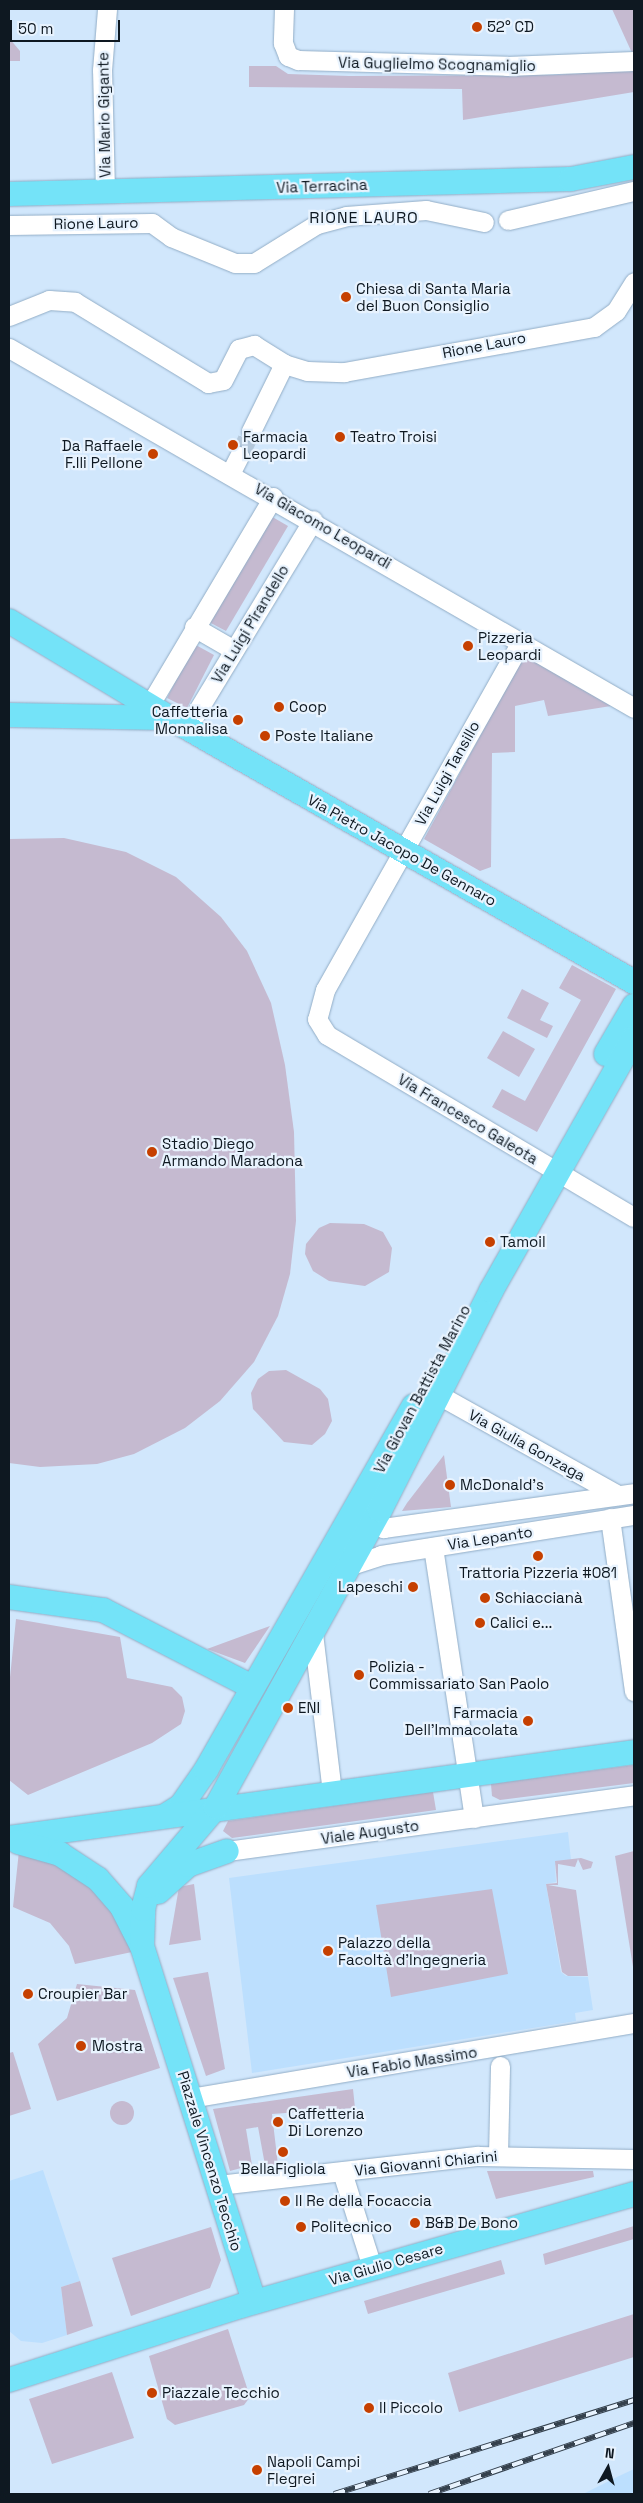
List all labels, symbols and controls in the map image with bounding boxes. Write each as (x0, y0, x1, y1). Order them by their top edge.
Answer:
scale bar (12, 10, 122, 42)
place label: 52° CD (487, 18, 534, 36)
text: 50 m (18, 19, 53, 38)
marker: 52° CD (471, 21, 483, 33)
street label: Via Mario Gigante (94, 52, 114, 178)
street label: Via Guglielmo Scognamiglio (338, 53, 536, 75)
street label: Via Terracina (276, 175, 368, 197)
district label: RIONE LAURO (308, 208, 420, 228)
street label: Rione Lauro (53, 213, 139, 233)
place label: Chiesa di Santa Maria del Buon Consiglio (356, 279, 511, 314)
marker: Chiesa di Santa Maria del Buon Consiglio (340, 291, 352, 303)
street label: Rione Lauro (441, 328, 527, 362)
place label: Farmacia Leopardi (243, 427, 308, 462)
place label: Teatro Troisi (350, 428, 437, 446)
marker: Teatro Troisi (334, 431, 346, 443)
place label: Da Raffaele F.lli Pellone (62, 436, 143, 471)
marker: Farmacia Leopardi (227, 439, 239, 451)
marker: Da Raffaele F.lli Pellone (147, 448, 159, 460)
street label: Via Giacomo Leopardi (251, 479, 395, 573)
street label: Via Luigi Pirandello (208, 562, 292, 686)
place label: Pizzeria Leopardi (478, 628, 541, 663)
marker: Pizzeria Leopardi (462, 640, 474, 652)
place label: Coop (289, 698, 327, 716)
marker: Coop (273, 701, 285, 713)
place label: Caffetteria Monnalisa (152, 702, 228, 737)
marker: Caffetteria Monnalisa (232, 714, 244, 726)
street label: Via Luigi Tansillo (411, 717, 483, 829)
place label: Poste Italiane (275, 727, 373, 745)
marker: Poste Italiane (259, 730, 271, 742)
street label: Via Pietro Jacopo De Gennaro (304, 790, 500, 910)
street label: Via Francesco Galeota (395, 1070, 541, 1168)
place label: Stadio Diego Armando Maradona (162, 1134, 303, 1169)
marker: Stadio Diego Armando Maradona (146, 1146, 158, 1158)
place label: Tamoil (500, 1233, 546, 1251)
marker: Tamoil (484, 1236, 496, 1248)
street label: Via Giovan Battista Marino (370, 1302, 474, 1476)
street label: Via Giulia Gonzaga (465, 1405, 589, 1485)
place label: McDonald's (460, 1476, 544, 1494)
marker: McDonald's (444, 1479, 456, 1491)
street label: Via Lepanto (446, 1522, 534, 1554)
marker: Trattoria Pizzeria #081 (532, 1550, 544, 1562)
place label: Trattoria Pizzeria #081 (459, 1564, 617, 1582)
place label: Lapeschi (338, 1578, 403, 1596)
marker: Lapeschi (407, 1581, 419, 1593)
place label: Schiaccianà (495, 1589, 583, 1607)
marker: Schiaccianà (479, 1592, 491, 1604)
place label: Calici e... (490, 1614, 552, 1632)
marker: Calici e... (474, 1617, 486, 1629)
place label: Polizia - Commissariato San Paolo (369, 1657, 549, 1692)
marker: Polizia - Commissariato San Paolo (353, 1669, 365, 1681)
place label: ENI (298, 1699, 320, 1717)
marker: ENI (282, 1702, 294, 1714)
place label: Farmacia Dell'Immacolata (405, 1703, 518, 1738)
marker: Farmacia Dell'Immacolata (522, 1715, 534, 1727)
street label: Viale Augusto (320, 1816, 420, 1848)
place label: Palazzo della Facoltà d'Ingegneria (338, 1933, 486, 1968)
marker: Palazzo della Facoltà d'Ingegneria (322, 1945, 334, 1957)
place label: Croupier Bar (38, 1985, 127, 2003)
marker: Croupier Bar (22, 1988, 34, 2000)
place label: Mostra (92, 2037, 143, 2055)
marker: Mostra (74, 2039, 88, 2053)
street label: Via Fabio Massimo (346, 2043, 478, 2081)
street label: Piazzale Vincenzo Tecchio (174, 2068, 246, 2254)
place label: Caffetteria Di Lorenzo (288, 2104, 364, 2139)
marker: Caffetteria Di Lorenzo (272, 2116, 284, 2128)
marker: BellaFigliola (277, 2146, 289, 2158)
street label: Via Giovanni Chiarini (354, 2147, 498, 2179)
place label: BellaFigliola (240, 2160, 326, 2178)
place label: Il Re della Focaccia (295, 2192, 432, 2210)
marker: Il Re della Focaccia (279, 2195, 291, 2207)
place label: B&B De Bono (425, 2214, 518, 2232)
marker: B&B De Bono (409, 2217, 421, 2229)
place label: Politecnico (311, 2218, 392, 2236)
marker: Politecnico (295, 2221, 307, 2233)
street label: Via Giulio Cesare (327, 2239, 445, 2289)
place label: Piazzale Tecchio (162, 2384, 280, 2402)
marker: Piazzale Tecchio (146, 2387, 158, 2399)
place label: Il Piccolo (379, 2399, 443, 2417)
marker: Il Piccolo (363, 2402, 375, 2414)
north arrow (583, 2443, 633, 2493)
text: N (604, 2444, 616, 2463)
place label: Napoli Campi Flegrei (267, 2452, 360, 2487)
marker: Napoli Campi Flegrei (251, 2464, 263, 2476)

